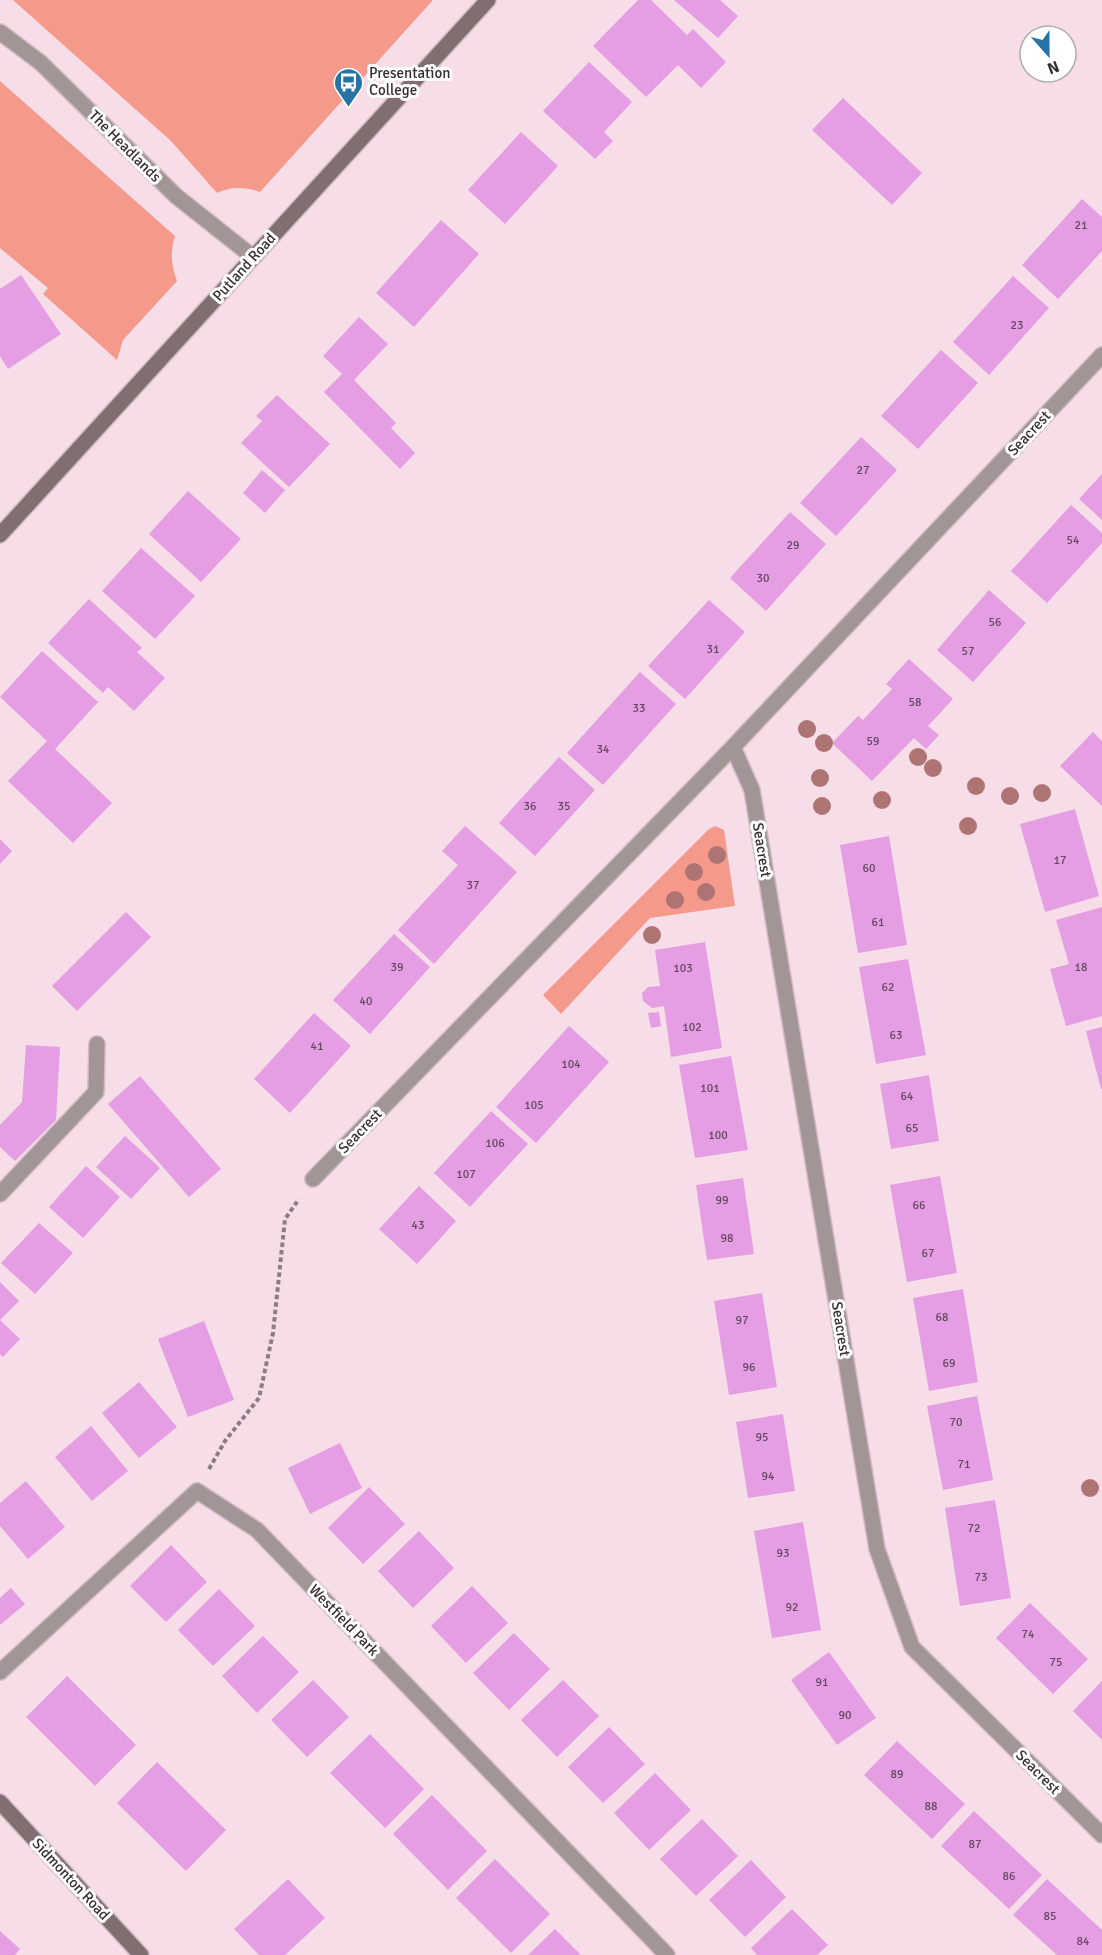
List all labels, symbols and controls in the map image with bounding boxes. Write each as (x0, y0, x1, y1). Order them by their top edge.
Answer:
north arrow (1018, 24, 1078, 84)
text: N (1044, 56, 1062, 78)
place label: Presentation College (369, 64, 450, 99)
bus stop icon: Presentation College (332, 66, 364, 108)
street label: The Headlands (85, 106, 165, 186)
house number: 21 (1075, 218, 1087, 233)
street label: Putland Road (209, 229, 279, 305)
house number: 23 (1011, 318, 1023, 333)
street label: Seacrest (1004, 407, 1054, 459)
house number: 27 (857, 463, 869, 478)
house number: 54 (1067, 533, 1080, 548)
house number: 29 (787, 538, 799, 553)
house number: 30 (757, 571, 769, 586)
house number: 56 (989, 615, 1001, 630)
house number: 31 (707, 642, 719, 657)
house number: 57 (962, 644, 974, 659)
house number: 58 (909, 695, 921, 710)
house number: 33 (633, 701, 645, 716)
house number: 59 (867, 734, 879, 749)
house number: 34 (597, 742, 610, 757)
house number: 36 (524, 799, 536, 814)
house number: 35 (558, 799, 570, 814)
street label: Seacrest (749, 821, 775, 879)
house number: 17 (1054, 853, 1066, 868)
house number: 60 (863, 861, 875, 876)
house number: 37 (467, 878, 479, 893)
house number: 61 (872, 915, 884, 930)
house number: 39 (391, 960, 403, 975)
house number: 18 (1075, 960, 1087, 975)
house number: 103 (673, 961, 693, 976)
house number: 62 (882, 980, 894, 995)
house number: 40 (360, 994, 372, 1009)
house number: 102 (682, 1020, 702, 1035)
house number: 63 (890, 1028, 902, 1043)
house number: 41 (311, 1039, 323, 1054)
house number: 104 (561, 1057, 581, 1072)
house number: 101 (700, 1081, 720, 1096)
house number: 64 (901, 1089, 914, 1104)
house number: 105 (524, 1098, 544, 1113)
street label: Seacrest (334, 1105, 386, 1157)
house number: 65 (906, 1121, 918, 1136)
house number: 100 (708, 1128, 728, 1143)
house number: 106 (485, 1136, 505, 1151)
house number: 107 (456, 1167, 476, 1182)
house number: 99 (716, 1193, 728, 1208)
house number: 66 (913, 1198, 925, 1213)
house number: 43 (412, 1218, 424, 1233)
house number: 98 (721, 1231, 733, 1246)
house number: 67 (922, 1246, 934, 1261)
street label: Seacrest (828, 1300, 854, 1358)
house number: 68 (936, 1310, 948, 1325)
house number: 97 (736, 1313, 748, 1328)
house number: 69 (943, 1356, 955, 1371)
house number: 96 (743, 1360, 755, 1375)
house number: 70 (950, 1415, 962, 1430)
house number: 95 (756, 1430, 768, 1445)
house number: 71 (958, 1457, 970, 1472)
house number: 94 (762, 1469, 775, 1484)
house number: 72 (968, 1521, 980, 1536)
house number: 93 (777, 1546, 789, 1561)
house number: 73 (975, 1570, 987, 1585)
street label: Westfield Park (305, 1581, 383, 1660)
house number: 92 (786, 1600, 798, 1615)
house number: 74 (1022, 1627, 1035, 1642)
house number: 75 (1050, 1655, 1062, 1670)
house number: 91 (816, 1675, 828, 1690)
house number: 90 (839, 1708, 851, 1723)
street label: Seacrest (1012, 1746, 1064, 1798)
house number: 89 (891, 1767, 903, 1782)
house number: 88 (925, 1799, 937, 1814)
street label: Sidmonton Road (29, 1835, 113, 1923)
house number: 87 (969, 1837, 981, 1852)
house number: 86 (1003, 1869, 1015, 1884)
house number: 85 (1044, 1909, 1056, 1924)
house number: 84 (1077, 1934, 1090, 1949)

